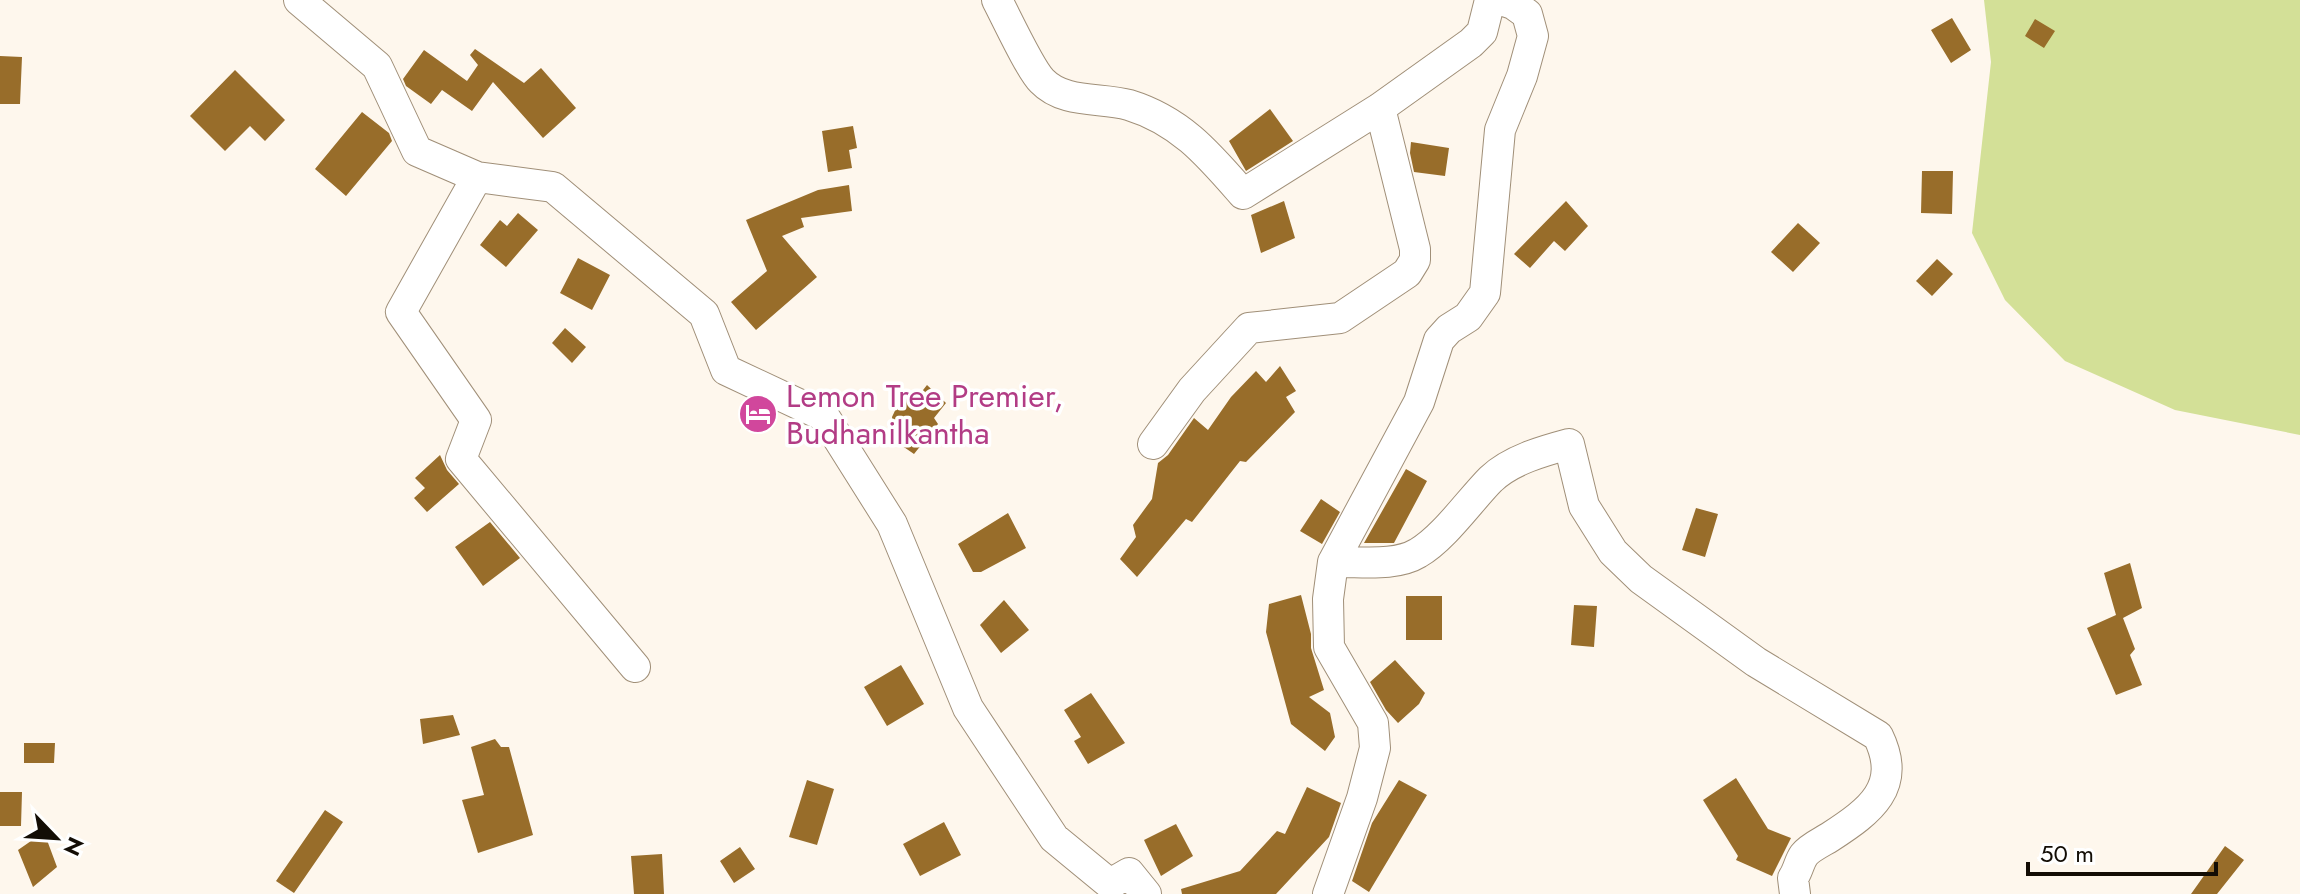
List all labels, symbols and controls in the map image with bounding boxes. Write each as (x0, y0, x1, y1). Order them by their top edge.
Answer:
place label: Lemon Tree Premier, Budhanilkantha (786, 373, 1064, 456)
hotel icon: Lemon Tree Premier, Budhanilkantha (737, 393, 779, 435)
north arrow (16, 798, 96, 878)
scale bar (2028, 826, 2216, 876)
text: N (56, 832, 92, 861)
text: 50 m (2040, 836, 2094, 871)

